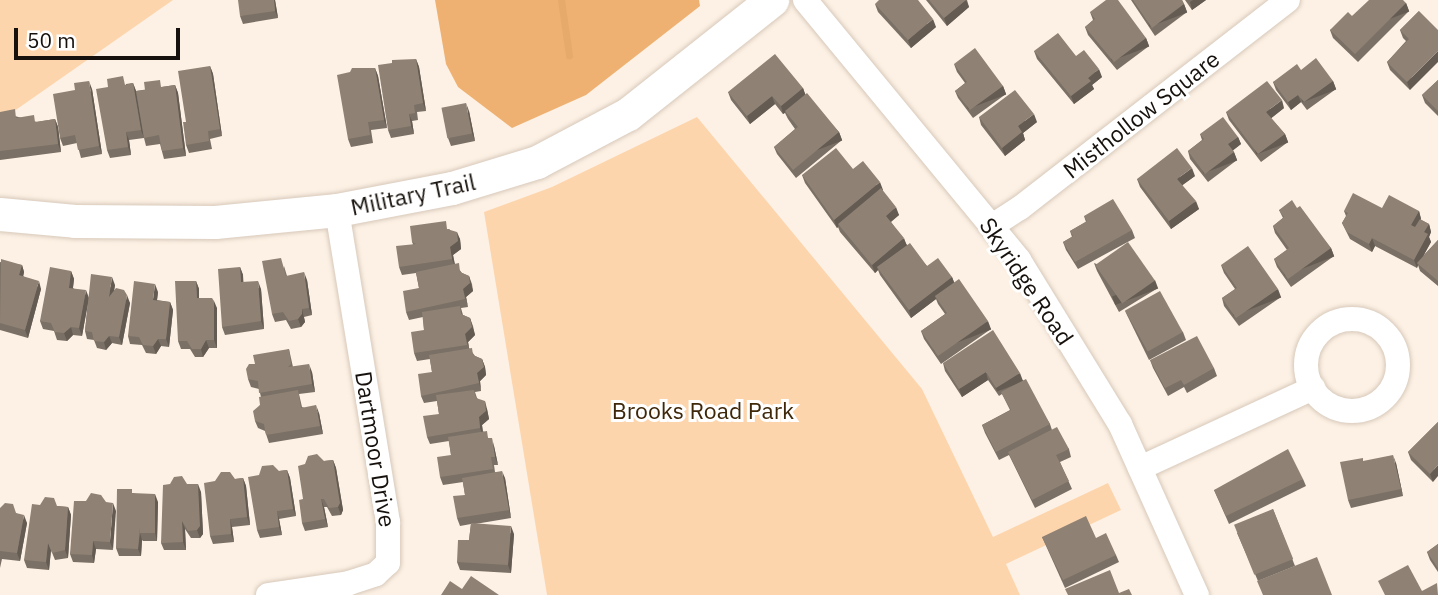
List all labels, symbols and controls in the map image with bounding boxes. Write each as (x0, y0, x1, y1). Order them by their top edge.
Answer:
scale bar (18, 14, 184, 58)
text: 50 m (27, 26, 76, 54)
street label: Misthollow Square (1057, 44, 1225, 184)
street label: Military Trail (348, 167, 478, 221)
street label: Skyridge Road (974, 212, 1080, 350)
street label: Dartmoor Drive (350, 369, 402, 529)
park label: Brooks Road Park (612, 396, 794, 424)

